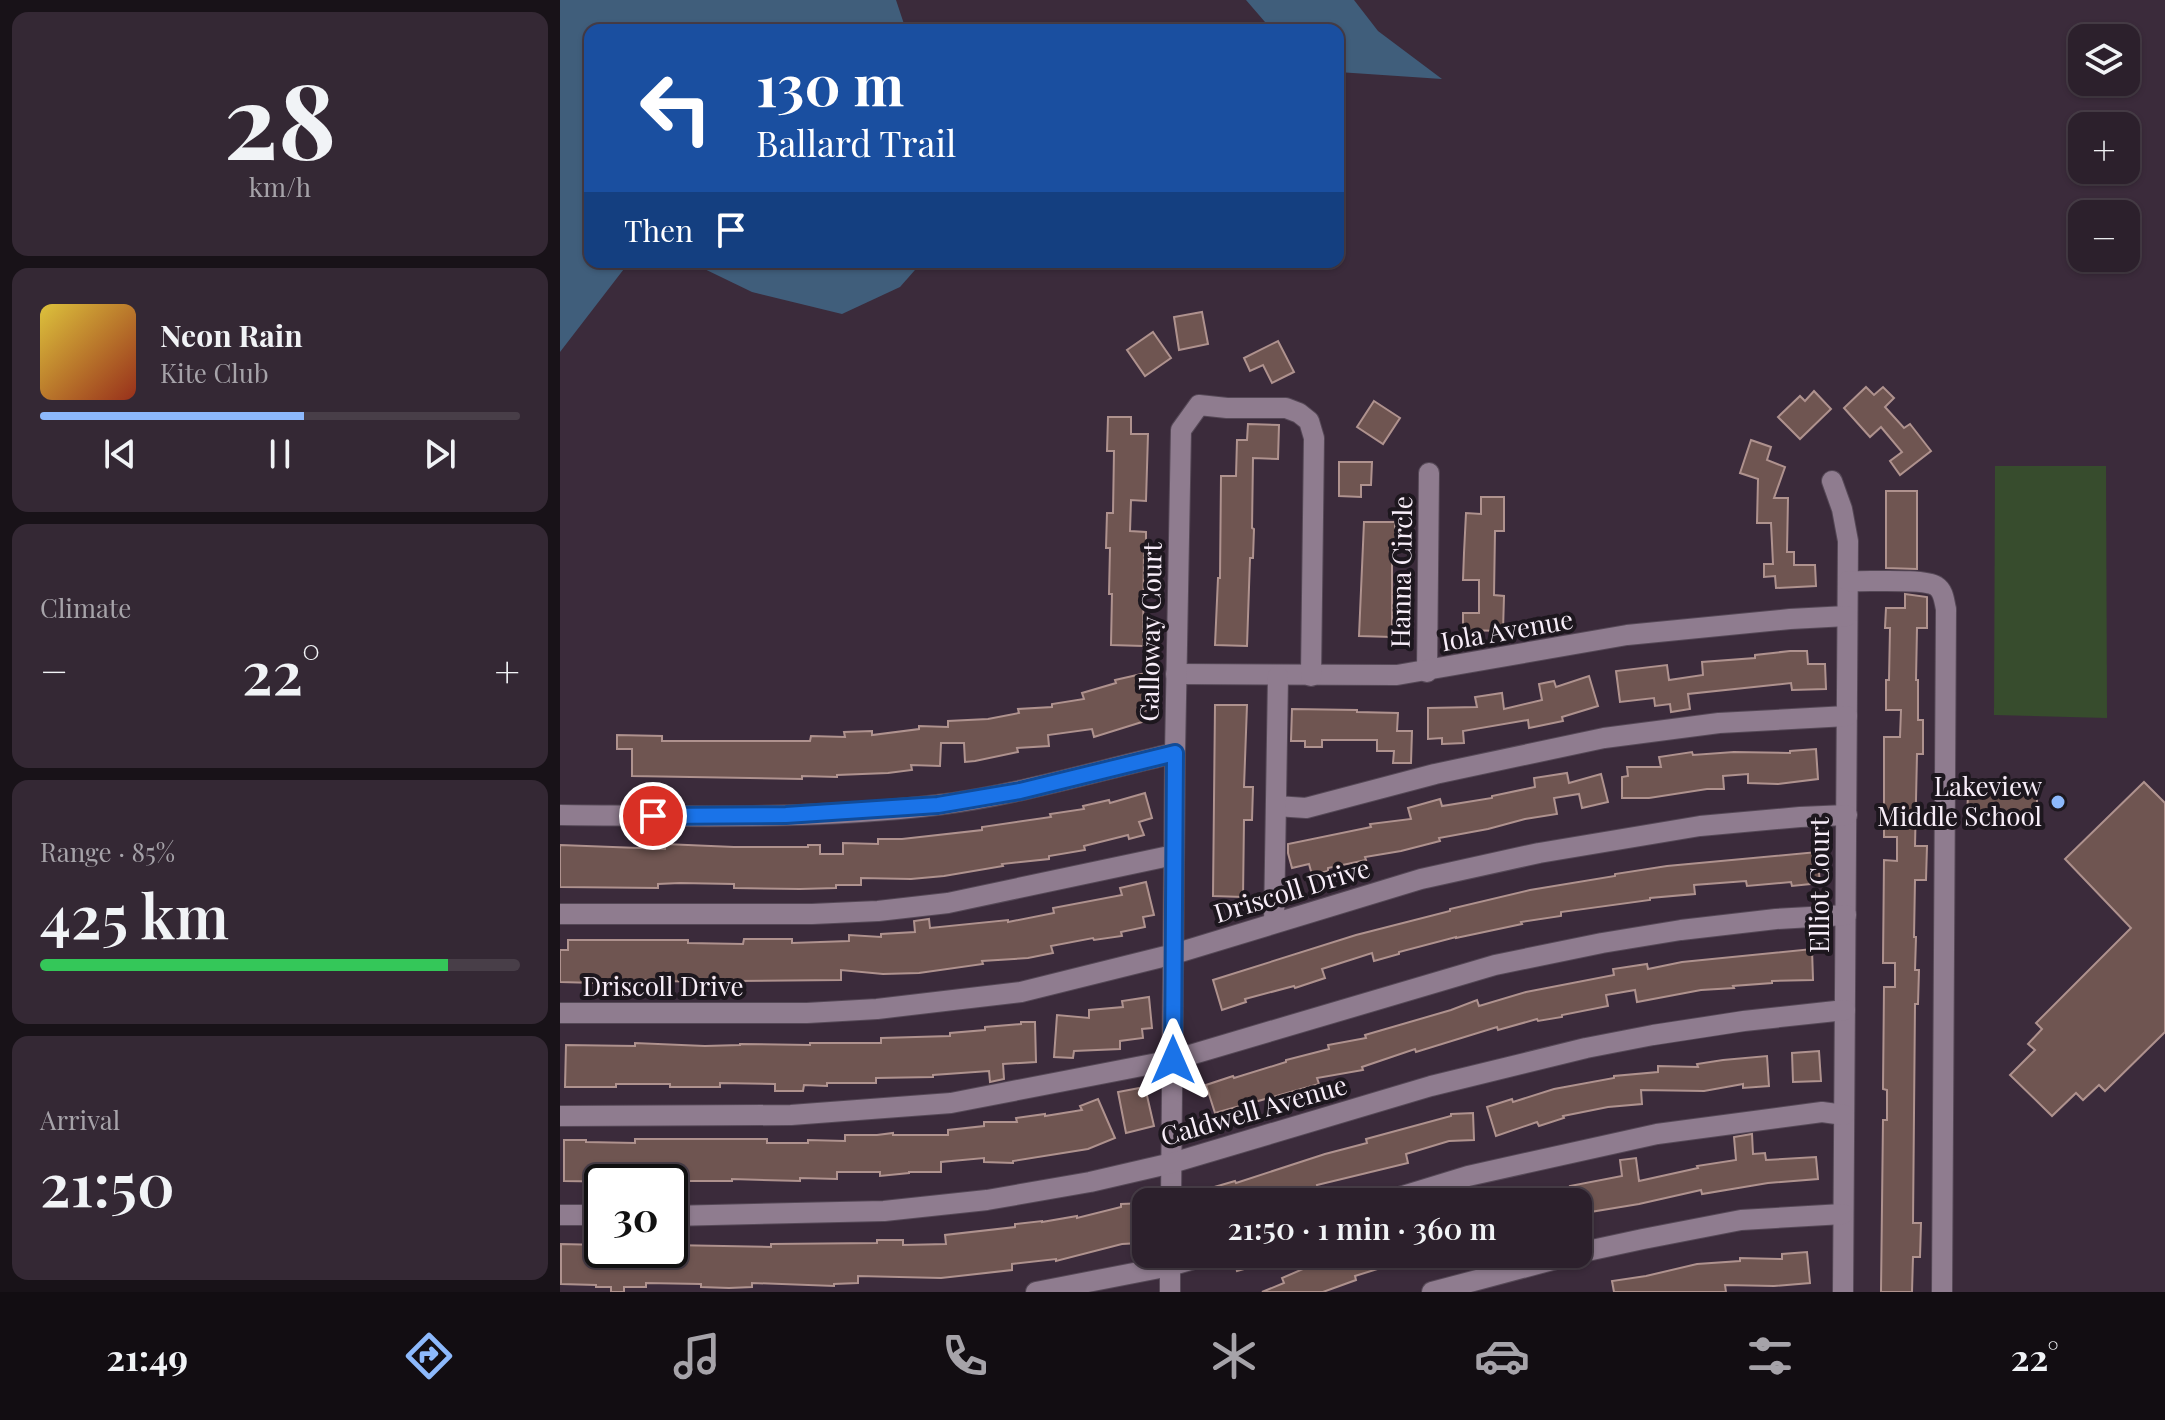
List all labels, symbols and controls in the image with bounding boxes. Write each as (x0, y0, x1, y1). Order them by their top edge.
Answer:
map controls (2068, 24, 2140, 272)
button: layers (2068, 24, 2140, 96)
text: 130 m (756, 46, 904, 121)
text: 28 (224, 47, 336, 186)
icon: left (624, 56, 728, 160)
button: + (2068, 112, 2140, 184)
text: Ballard Trail (756, 118, 956, 166)
text: km/h (249, 169, 311, 204)
button: − (2068, 200, 2140, 272)
icon: arrive (709, 208, 753, 252)
text: Then (624, 210, 693, 250)
text: Neon Rain (160, 315, 303, 355)
text: Kite Club (160, 355, 269, 390)
icon: previous (98, 432, 142, 476)
icon: pause (258, 432, 302, 476)
icon: next (418, 432, 462, 476)
street label: Hanna Circle (1382, 496, 1419, 648)
street label: Galloway Court (1130, 541, 1169, 722)
text: Climate (40, 590, 131, 625)
street label: Iola Avenue (1438, 601, 1576, 658)
text: 22° (242, 630, 321, 710)
text: − (40, 640, 68, 699)
text: + (494, 640, 520, 699)
place label: Lakeview Middle School (1877, 768, 2042, 833)
pin (619, 782, 687, 850)
marker: Lakeview Middle School (2049, 793, 2067, 811)
icon: arrive (631, 794, 675, 838)
street label: Elliot Court (1801, 816, 1836, 953)
text: Range · 85% (40, 834, 175, 869)
street label: Driscoll Drive (1209, 849, 1374, 930)
text: 425 km (40, 874, 229, 954)
street label: Driscoll Drive (582, 968, 744, 1003)
position arrow (1131, 1018, 1215, 1102)
street label: Caldwell Avenue (1156, 1066, 1351, 1153)
text: Arrival (40, 1102, 120, 1137)
text: 21:50 (40, 1142, 175, 1222)
speed limit sign: 30 (584, 1164, 688, 1268)
text: 21:50 · 1 min · 360 m (1227, 1208, 1497, 1248)
icon: directions (401, 1328, 457, 1384)
icon: music (669, 1328, 725, 1384)
icon: phone (937, 1328, 993, 1384)
icon: climate (1206, 1328, 1262, 1384)
icon: car (1474, 1328, 1530, 1384)
icon: filters (1742, 1328, 1798, 1384)
text: 21:49 (106, 1332, 188, 1380)
text: 22° (2011, 1332, 2059, 1380)

